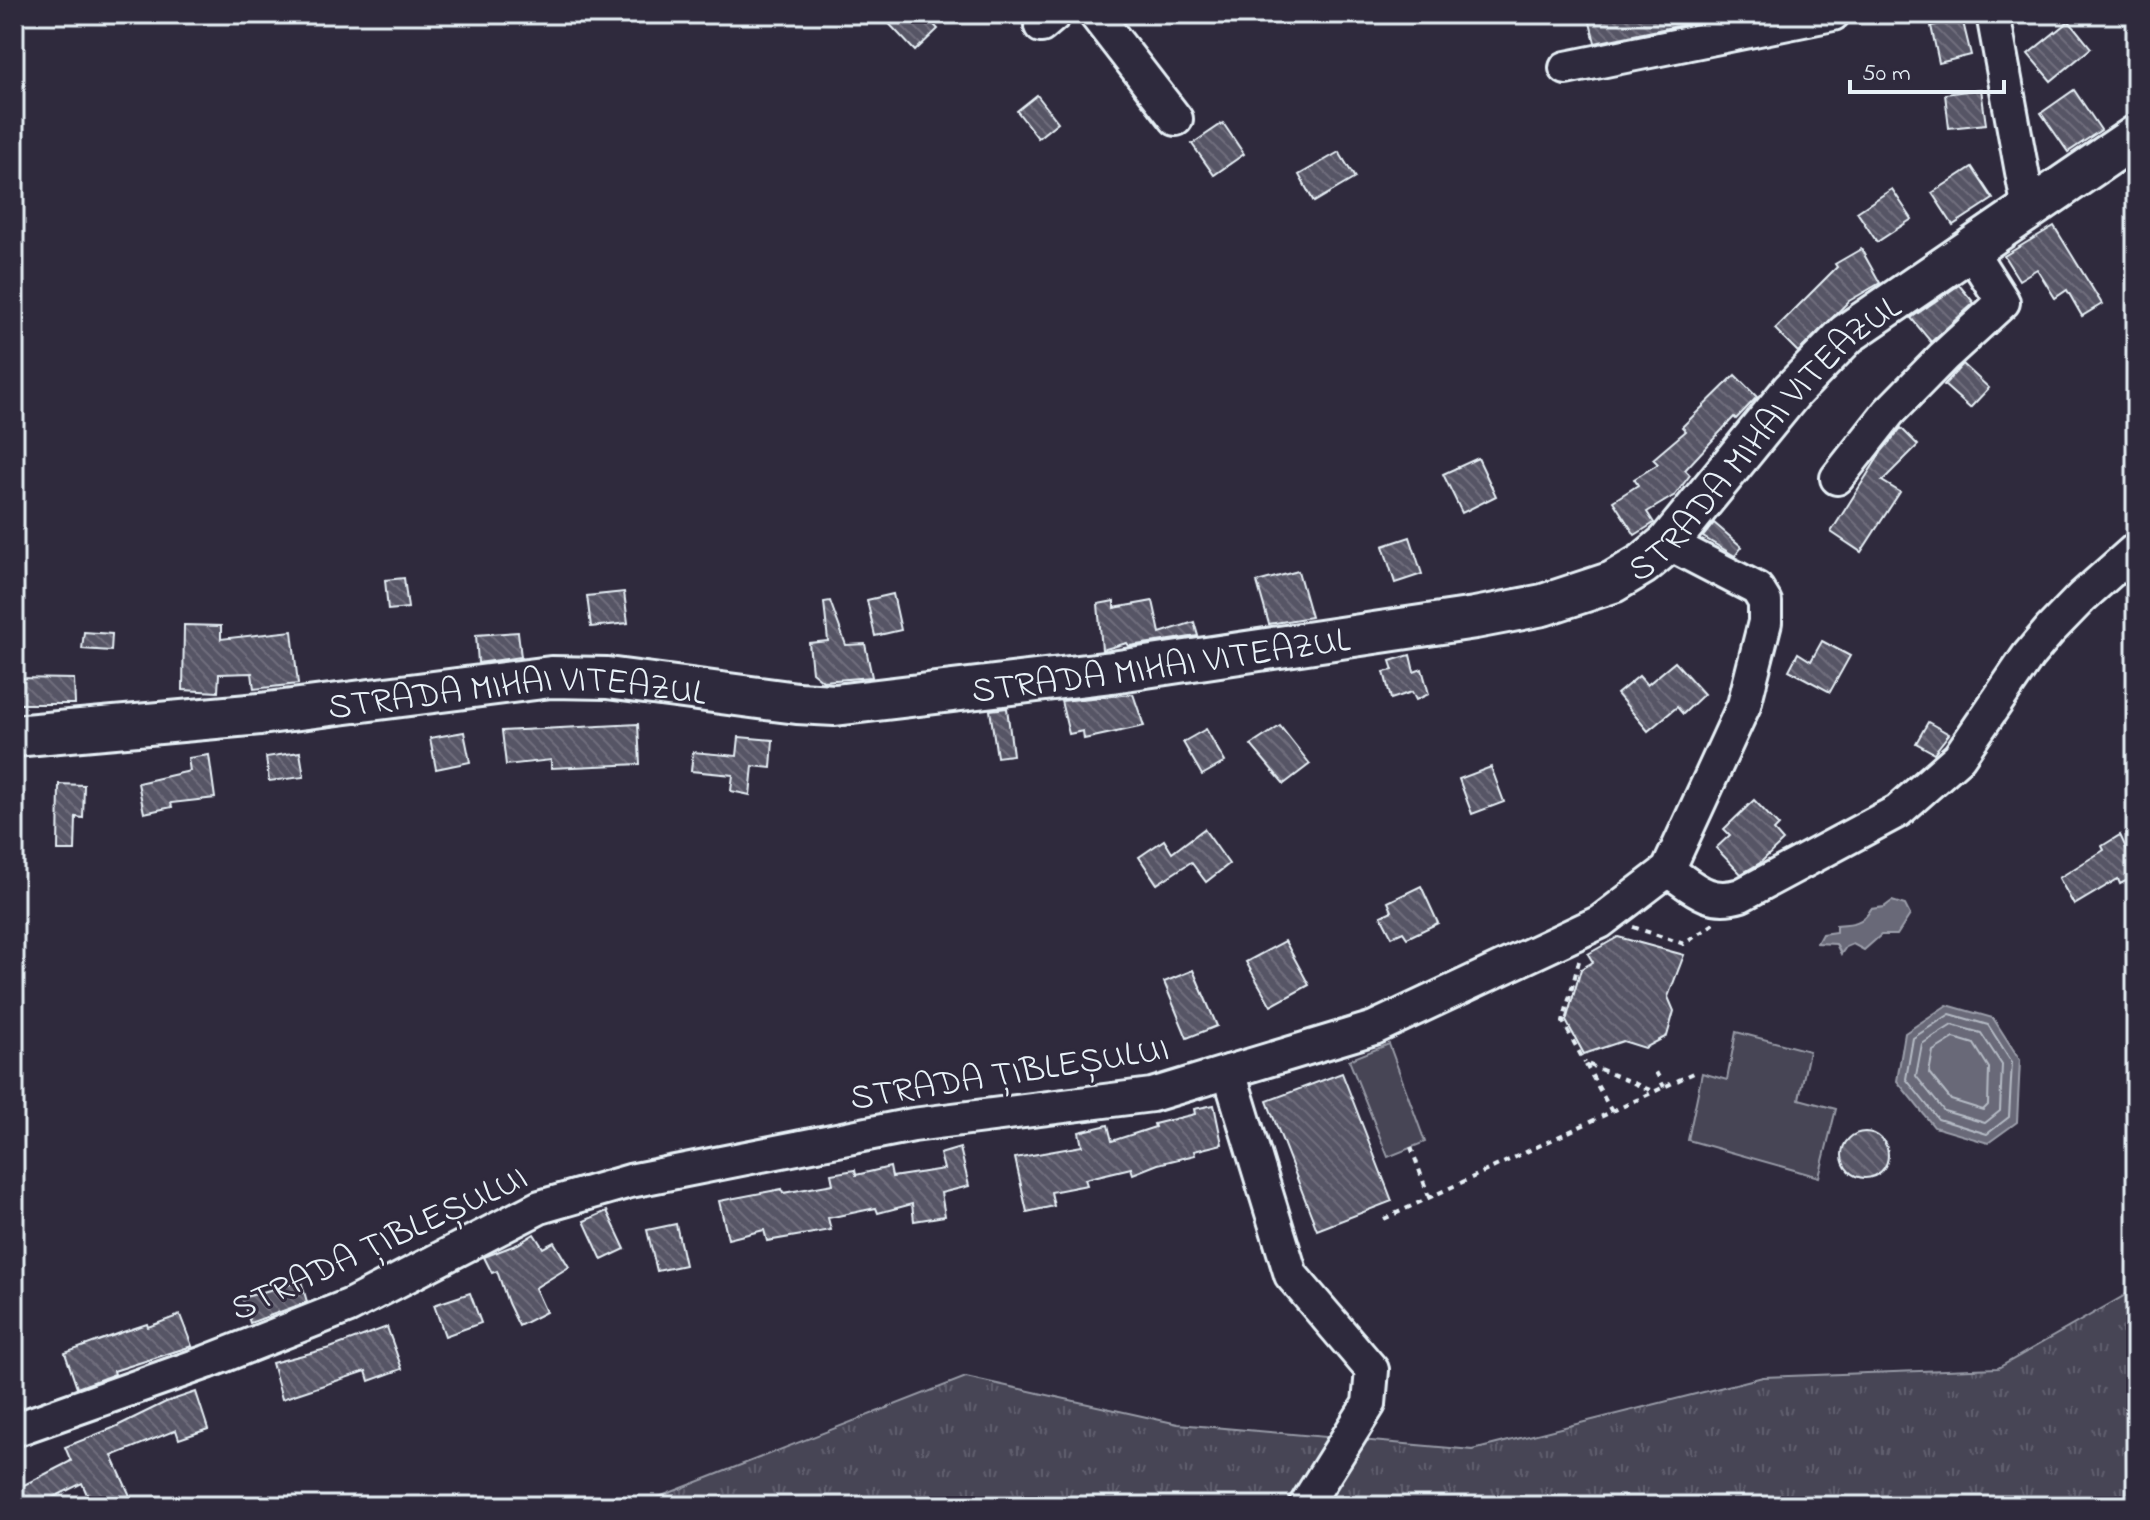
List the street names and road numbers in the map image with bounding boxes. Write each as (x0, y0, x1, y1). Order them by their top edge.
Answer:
street label: STRADA MIHAI VITEAZUL (1619, 282, 1913, 598)
street label: STRADA MIHAI VITEAZUL (969, 615, 1354, 720)
street label: STRADA MIHAI VITEAZUL (325, 655, 710, 736)
street label: STRADA ȚIBLEȘULUI (846, 1024, 1173, 1127)
street label: STRADA ȚIBLEȘULUI (223, 1153, 537, 1337)

